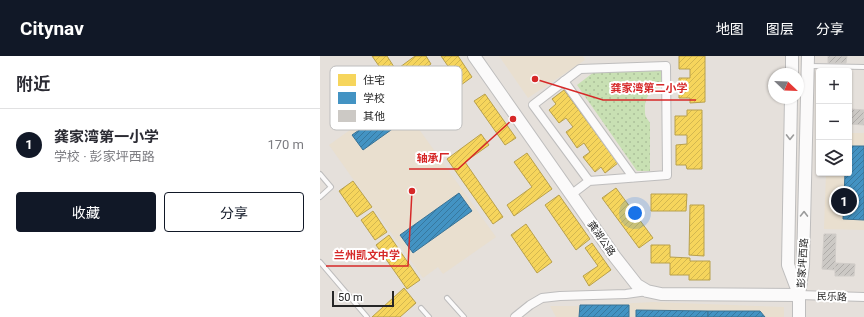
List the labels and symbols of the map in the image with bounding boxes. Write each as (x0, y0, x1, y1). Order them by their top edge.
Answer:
legend (330, 66, 462, 130)
north arrow (768, 68, 804, 104)
text: 住宅 (363, 74, 385, 87)
callout: 龚家湾第二小学 (603, 77, 696, 100)
text: 龚家湾第二小学 (611, 82, 688, 95)
text: 学校 (363, 92, 385, 105)
text: 其他 (363, 110, 385, 123)
one-way arrow (786, 134, 795, 140)
callout: 轴承厂 (409, 146, 458, 169)
text: 轴承厂 (417, 152, 450, 165)
pin: 1 (831, 186, 857, 216)
your location (625, 203, 645, 223)
one-way arrow (800, 211, 809, 217)
street label: 龚湖公路 (586, 219, 618, 258)
street label: 彭家坪西路 (795, 238, 810, 288)
callout: 兰州凯文中学 (326, 243, 408, 266)
text: 兰州凯文中学 (334, 249, 400, 262)
scale bar (332, 289, 394, 308)
street label: 民乐路 (817, 290, 847, 303)

